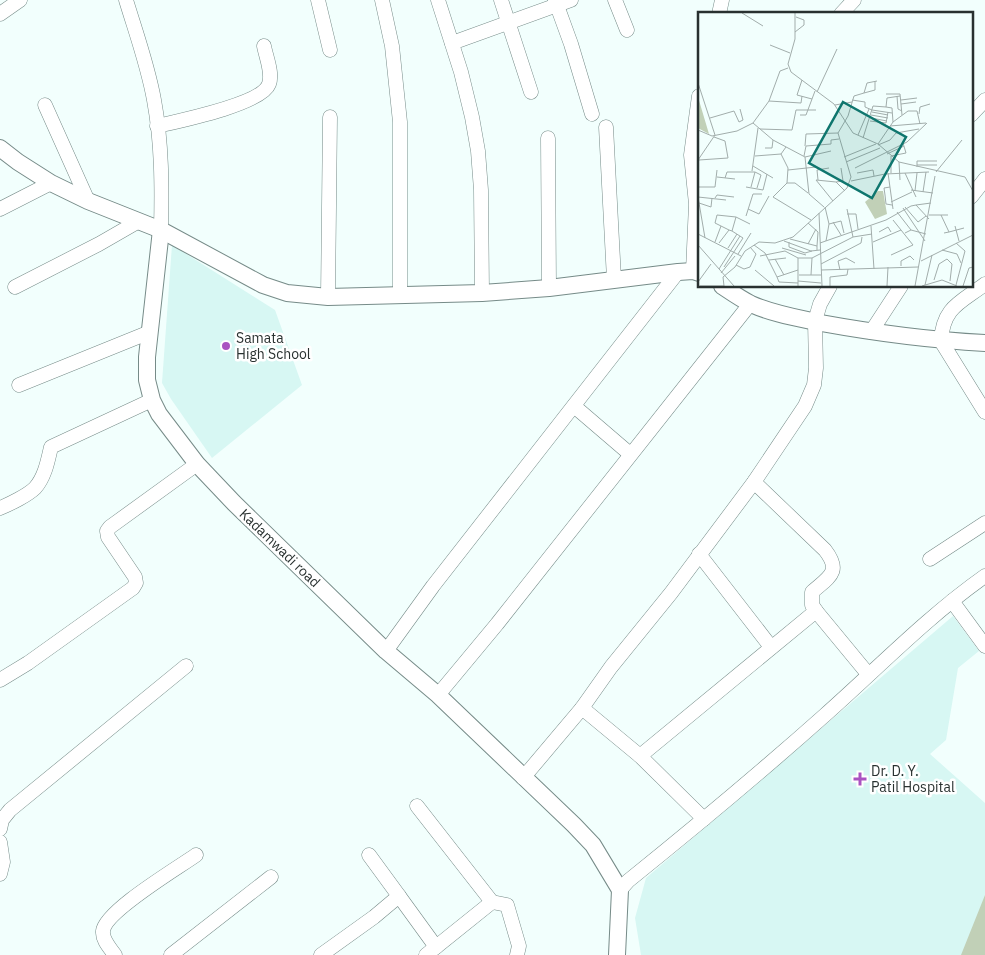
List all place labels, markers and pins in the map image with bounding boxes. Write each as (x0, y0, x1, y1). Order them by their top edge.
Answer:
place label: Samata High School (236, 329, 311, 363)
marker: Samata High School (220, 340, 232, 352)
place label: Dr. D. Y. Patil Hospital (871, 762, 955, 796)
marker: Dr. D. Y. Patil Hospital (853, 772, 867, 786)

